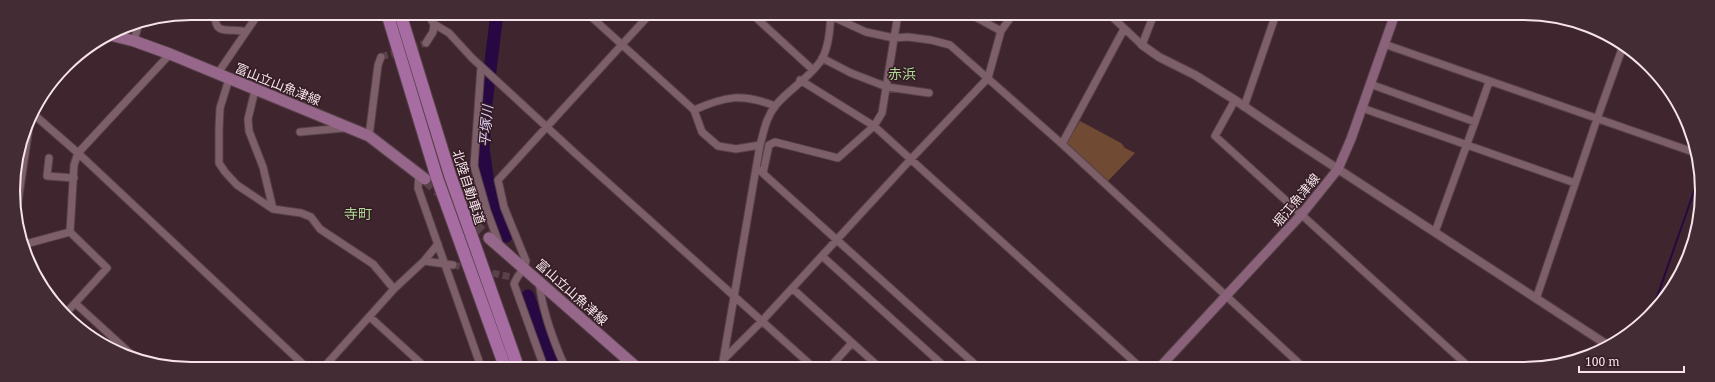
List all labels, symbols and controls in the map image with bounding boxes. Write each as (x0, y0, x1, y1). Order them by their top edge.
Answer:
street label: 富山立山魚津線 (232, 59, 324, 109)
district label: 赤浜 (888, 64, 916, 83)
water label: 平塚川 (474, 102, 497, 148)
street label: 北陸自動車道 (448, 147, 490, 227)
street label: 堀江魚津線 (1268, 169, 1324, 231)
district label: 寺町 (344, 204, 372, 223)
street label: 富山立山魚津線 (532, 255, 612, 329)
scale bar (1579, 348, 1684, 374)
text: 100 m (1585, 353, 1620, 370)

